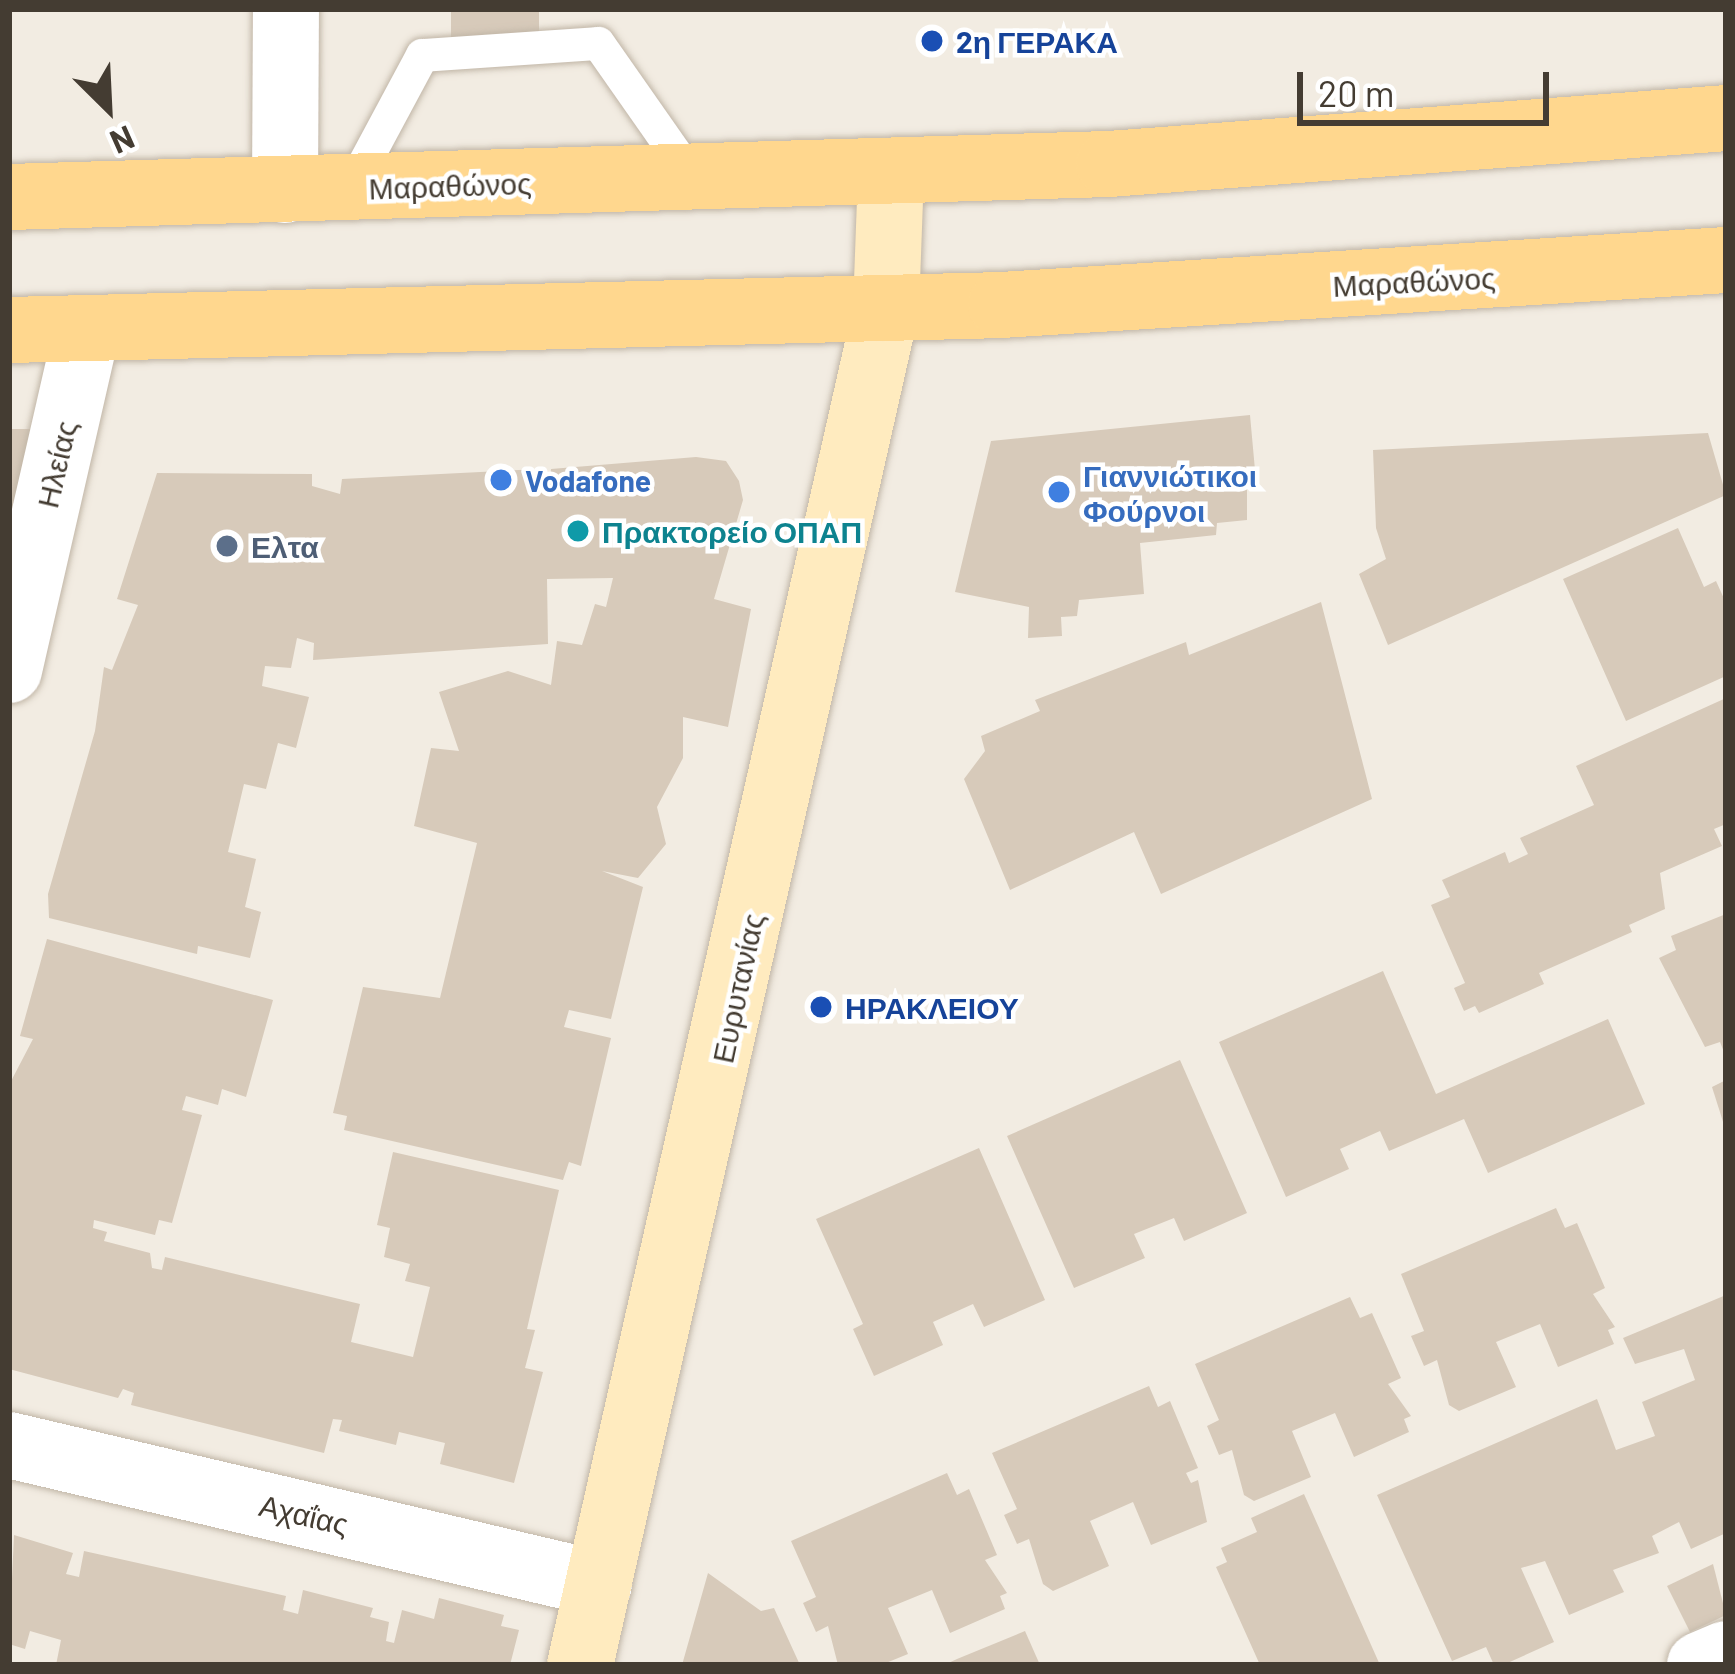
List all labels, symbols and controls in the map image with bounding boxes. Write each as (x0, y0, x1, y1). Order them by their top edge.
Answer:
place label: 2η ΓΕΡΑΚΑ (956, 23, 1118, 59)
marker: 2η ΓΕΡΑΚΑ (919, 28, 945, 54)
north arrow (48, 48, 168, 168)
scale bar (1303, 48, 1555, 122)
text: 20 m (1318, 71, 1395, 114)
text: N (104, 118, 141, 164)
street label: Μαραθώνος (368, 164, 532, 206)
street label: Μαραθώνος (1332, 259, 1496, 303)
street label: Ηλείας (29, 417, 83, 511)
place label: Γιαννιώτικοι Φούρνοι (1083, 457, 1257, 528)
place label: Vodafone (525, 462, 651, 498)
marker: Vodafone (488, 467, 514, 493)
marker: Γιαννιώτικοι Φούρνοι (1046, 479, 1072, 505)
place label: Πρακτορείο ΟΠΑΠ (602, 513, 862, 549)
marker: Πρακτορείο ΟΠΑΠ (565, 518, 591, 544)
place label: Ελτα (251, 528, 319, 564)
marker: Ελτα (214, 533, 240, 559)
street label: Ευρυτανίας (704, 910, 770, 1066)
place label: ΗΡΑΚΛΕΙΟΥ (845, 989, 1019, 1025)
marker: ΗΡΑΚΛΕΙΟΥ (808, 994, 834, 1020)
street label: Αχαΐας (256, 1486, 352, 1542)

